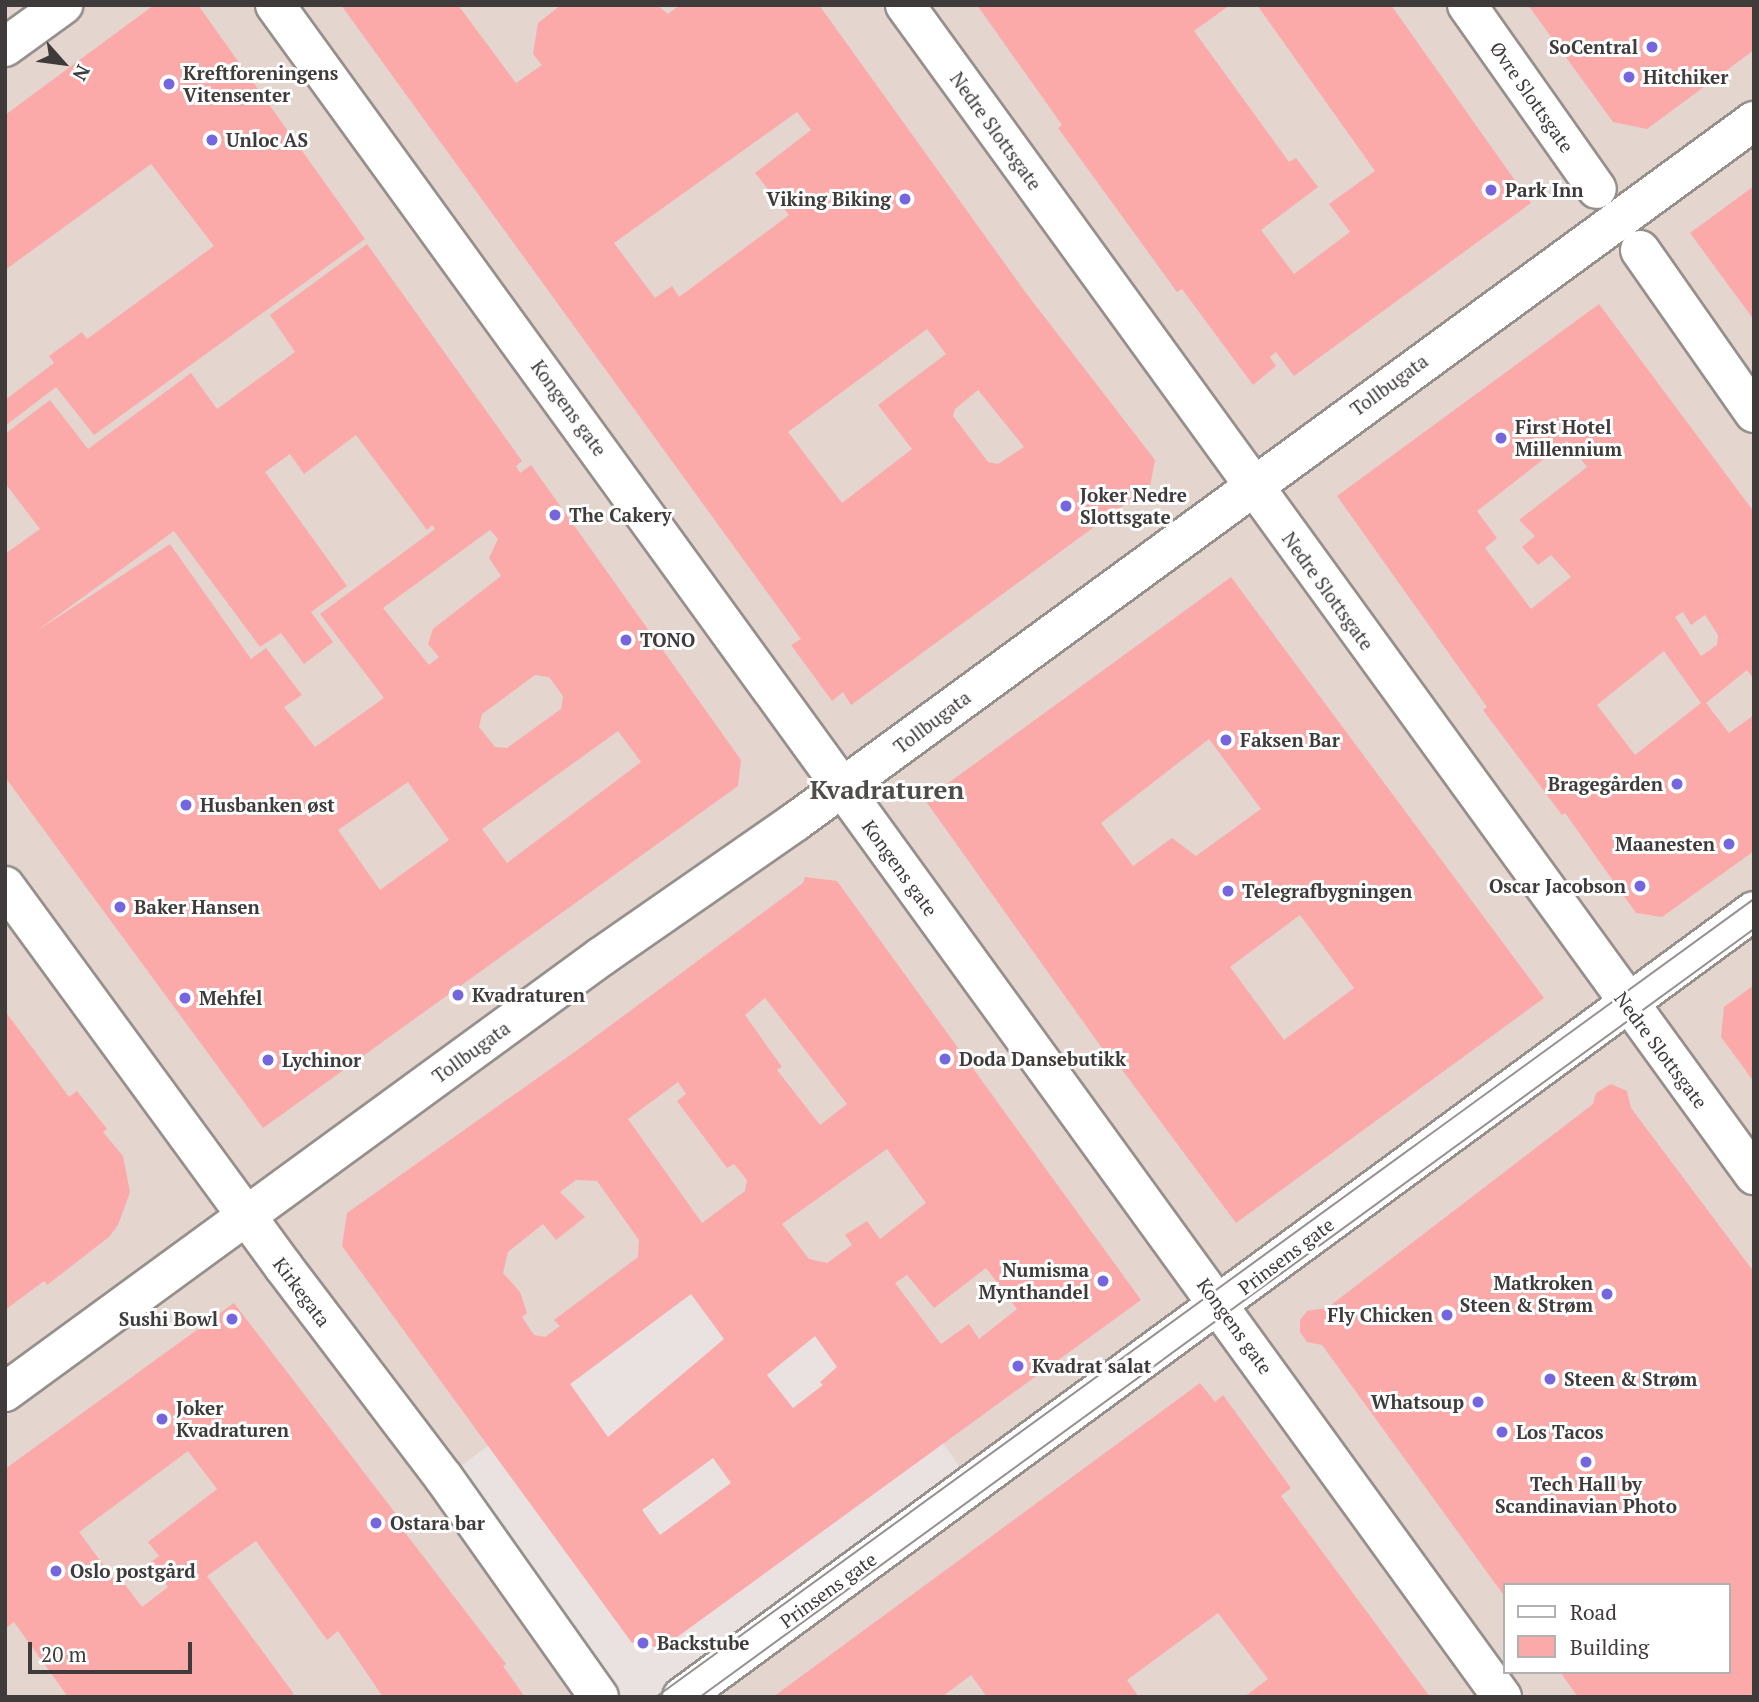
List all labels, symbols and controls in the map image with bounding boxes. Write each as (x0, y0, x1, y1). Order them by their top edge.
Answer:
north arrow (28, 28, 98, 98)
place label: SoCentral (1549, 36, 1638, 58)
street label: Øvre Slottsgate (1485, 37, 1579, 157)
marker: SoCentral (1644, 39, 1660, 55)
text: N (68, 61, 96, 85)
place label: Kreftforeningens Vitensenter (183, 62, 338, 106)
place label: Hitchiker (1643, 66, 1728, 88)
street label: Nedre Slottsgate (946, 68, 1046, 194)
marker: Hitchiker (1621, 69, 1637, 85)
marker: Kreftforeningens Vitensenter (161, 76, 177, 92)
place label: Unloc AS (226, 129, 308, 151)
marker: Unloc AS (204, 132, 220, 148)
place label: Park Inn (1505, 179, 1584, 201)
marker: Park Inn (1483, 182, 1499, 198)
place label: Viking Biking (766, 188, 891, 210)
marker: Viking Biking (897, 191, 913, 207)
street label: Tollbugata (1346, 349, 1432, 421)
street label: Kongens gate (527, 356, 611, 460)
place label: First Hotel Millennium (1515, 416, 1622, 460)
marker: First Hotel Millennium (1493, 430, 1509, 446)
place label: Joker Nedre Slottsgate (1080, 484, 1187, 528)
marker: Joker Nedre Slottsgate (1058, 498, 1074, 514)
place label: The Cakery (569, 504, 672, 526)
marker: The Cakery (547, 507, 563, 523)
street label: Nedre Slottsgate (1278, 528, 1378, 654)
place label: TONO (640, 629, 695, 651)
marker: TONO (618, 632, 634, 648)
street label: Tollbugata (889, 686, 975, 758)
place label: Faksen Bar (1240, 729, 1340, 751)
marker: Faksen Bar (1218, 732, 1234, 748)
place label: Bragegården (1548, 773, 1663, 795)
district label: Kvadraturen (810, 774, 964, 806)
marker: Bragegården (1669, 776, 1685, 792)
place label: Husbanken øst (200, 794, 335, 816)
marker: Husbanken øst (178, 797, 194, 813)
street label: Kongens gate (858, 816, 942, 920)
place label: Maanesten (1615, 833, 1715, 855)
marker: Maanesten (1721, 836, 1737, 852)
place label: Oscar Jacobson (1489, 875, 1626, 897)
marker: Oscar Jacobson (1632, 878, 1648, 894)
place label: Telegrafbygningen (1242, 880, 1412, 902)
marker: Telegrafbygningen (1220, 883, 1236, 899)
place label: Baker Hansen (134, 896, 260, 918)
marker: Baker Hansen (112, 899, 128, 915)
place label: Kvadraturen (472, 984, 585, 1006)
place label: Mehfel (199, 987, 262, 1009)
marker: Kvadraturen (450, 987, 466, 1003)
street label: Nedre Slottsgate (1610, 987, 1712, 1113)
marker: Mehfel (177, 990, 193, 1006)
street label: Tollbugata (428, 1016, 514, 1088)
place label: Doda Dansebutikk (959, 1048, 1126, 1070)
place label: Lychinor (282, 1049, 361, 1071)
marker: Doda Dansebutikk (937, 1051, 953, 1067)
marker: Lychinor (260, 1052, 276, 1068)
street label: Prinsens gate (1234, 1213, 1338, 1299)
street label: Kirkegata (269, 1253, 335, 1331)
place label: Numisma Mynthandel (979, 1259, 1089, 1303)
place label: Matkroken Steen & Strøm (1460, 1272, 1593, 1316)
marker: Numisma Mynthandel (1095, 1273, 1111, 1289)
street label: Kongens gate (1193, 1274, 1277, 1378)
marker: Matkroken Steen & Strøm (1599, 1286, 1615, 1302)
place label: Fly Chicken (1327, 1304, 1433, 1326)
marker: Fly Chicken (1439, 1307, 1455, 1323)
place label: Sushi Bowl (119, 1308, 218, 1330)
marker: Sushi Bowl (224, 1311, 240, 1327)
place label: Kvadrat salat (1032, 1355, 1151, 1377)
marker: Kvadrat salat (1010, 1358, 1026, 1374)
place label: Steen & Strøm (1564, 1368, 1697, 1390)
marker: Steen & Strøm (1542, 1371, 1558, 1387)
place label: Whatsoup (1371, 1391, 1464, 1413)
marker: Whatsoup (1470, 1394, 1486, 1410)
place label: Joker Kvadraturen (176, 1397, 289, 1441)
marker: Joker Kvadraturen (154, 1411, 170, 1427)
place label: Los Tacos (1516, 1421, 1604, 1443)
marker: Los Tacos (1494, 1424, 1510, 1440)
marker: Tech Hall by Scandinavian Photo (1578, 1454, 1594, 1470)
place label: Tech Hall by Scandinavian Photo (1495, 1473, 1677, 1517)
place label: Ostara bar (390, 1512, 485, 1534)
marker: Ostara bar (368, 1515, 384, 1531)
street label: Prinsens gate (775, 1547, 881, 1633)
place label: Oslo postgård (70, 1560, 196, 1582)
marker: Oslo postgård (48, 1563, 64, 1579)
legend (1504, 1583, 1731, 1674)
text: Road (1570, 1598, 1617, 1626)
scale bar (32, 1628, 196, 1672)
place label: Backstube (657, 1632, 750, 1654)
text: Building (1570, 1633, 1649, 1661)
marker: Backstube (635, 1635, 651, 1651)
text: 20 m (41, 1640, 87, 1668)

